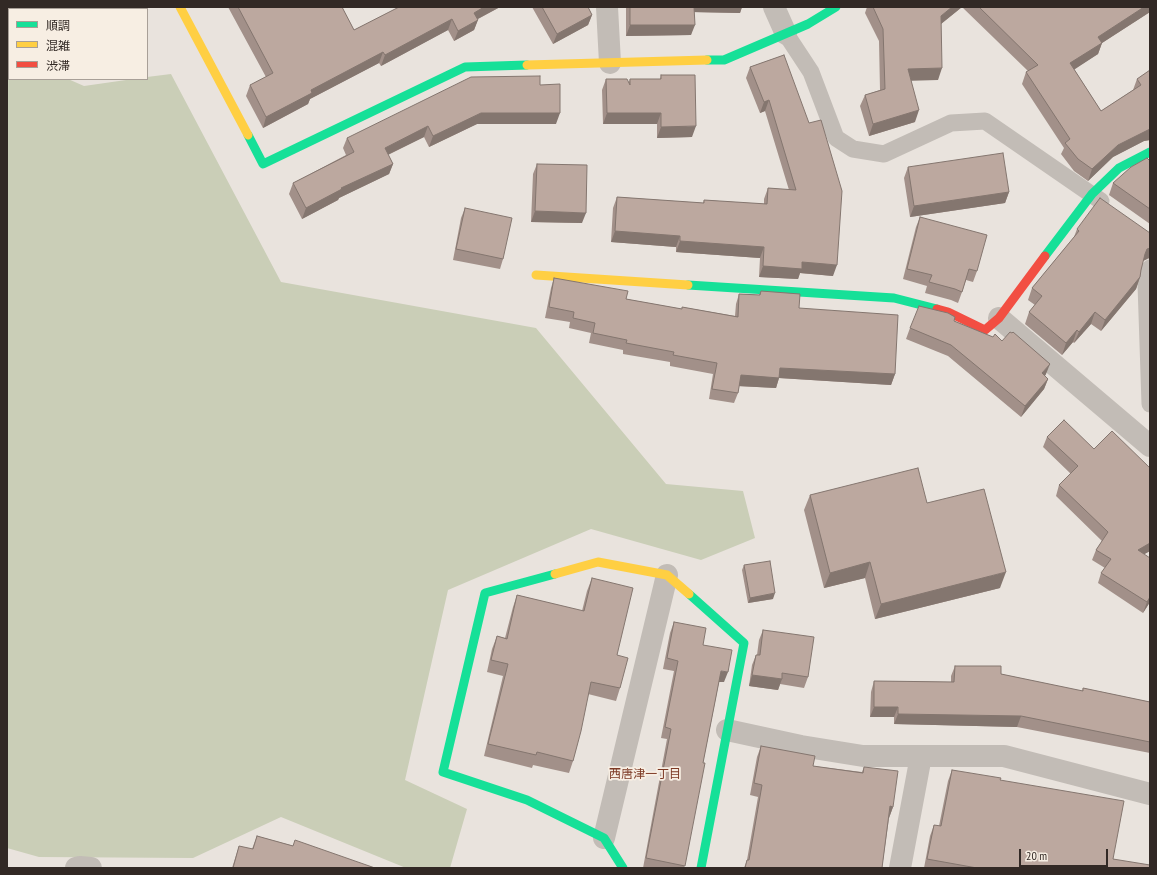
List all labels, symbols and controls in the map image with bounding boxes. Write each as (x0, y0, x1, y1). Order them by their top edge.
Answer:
legend (8, 8, 148, 80)
text: 順調 (46, 18, 70, 33)
text: 混雑 (46, 38, 70, 53)
text: 渋滞 (46, 58, 70, 73)
district label: 西唐津一丁目 (609, 768, 681, 782)
scale bar (1021, 841, 1110, 867)
text: 20 m (1026, 848, 1047, 863)

